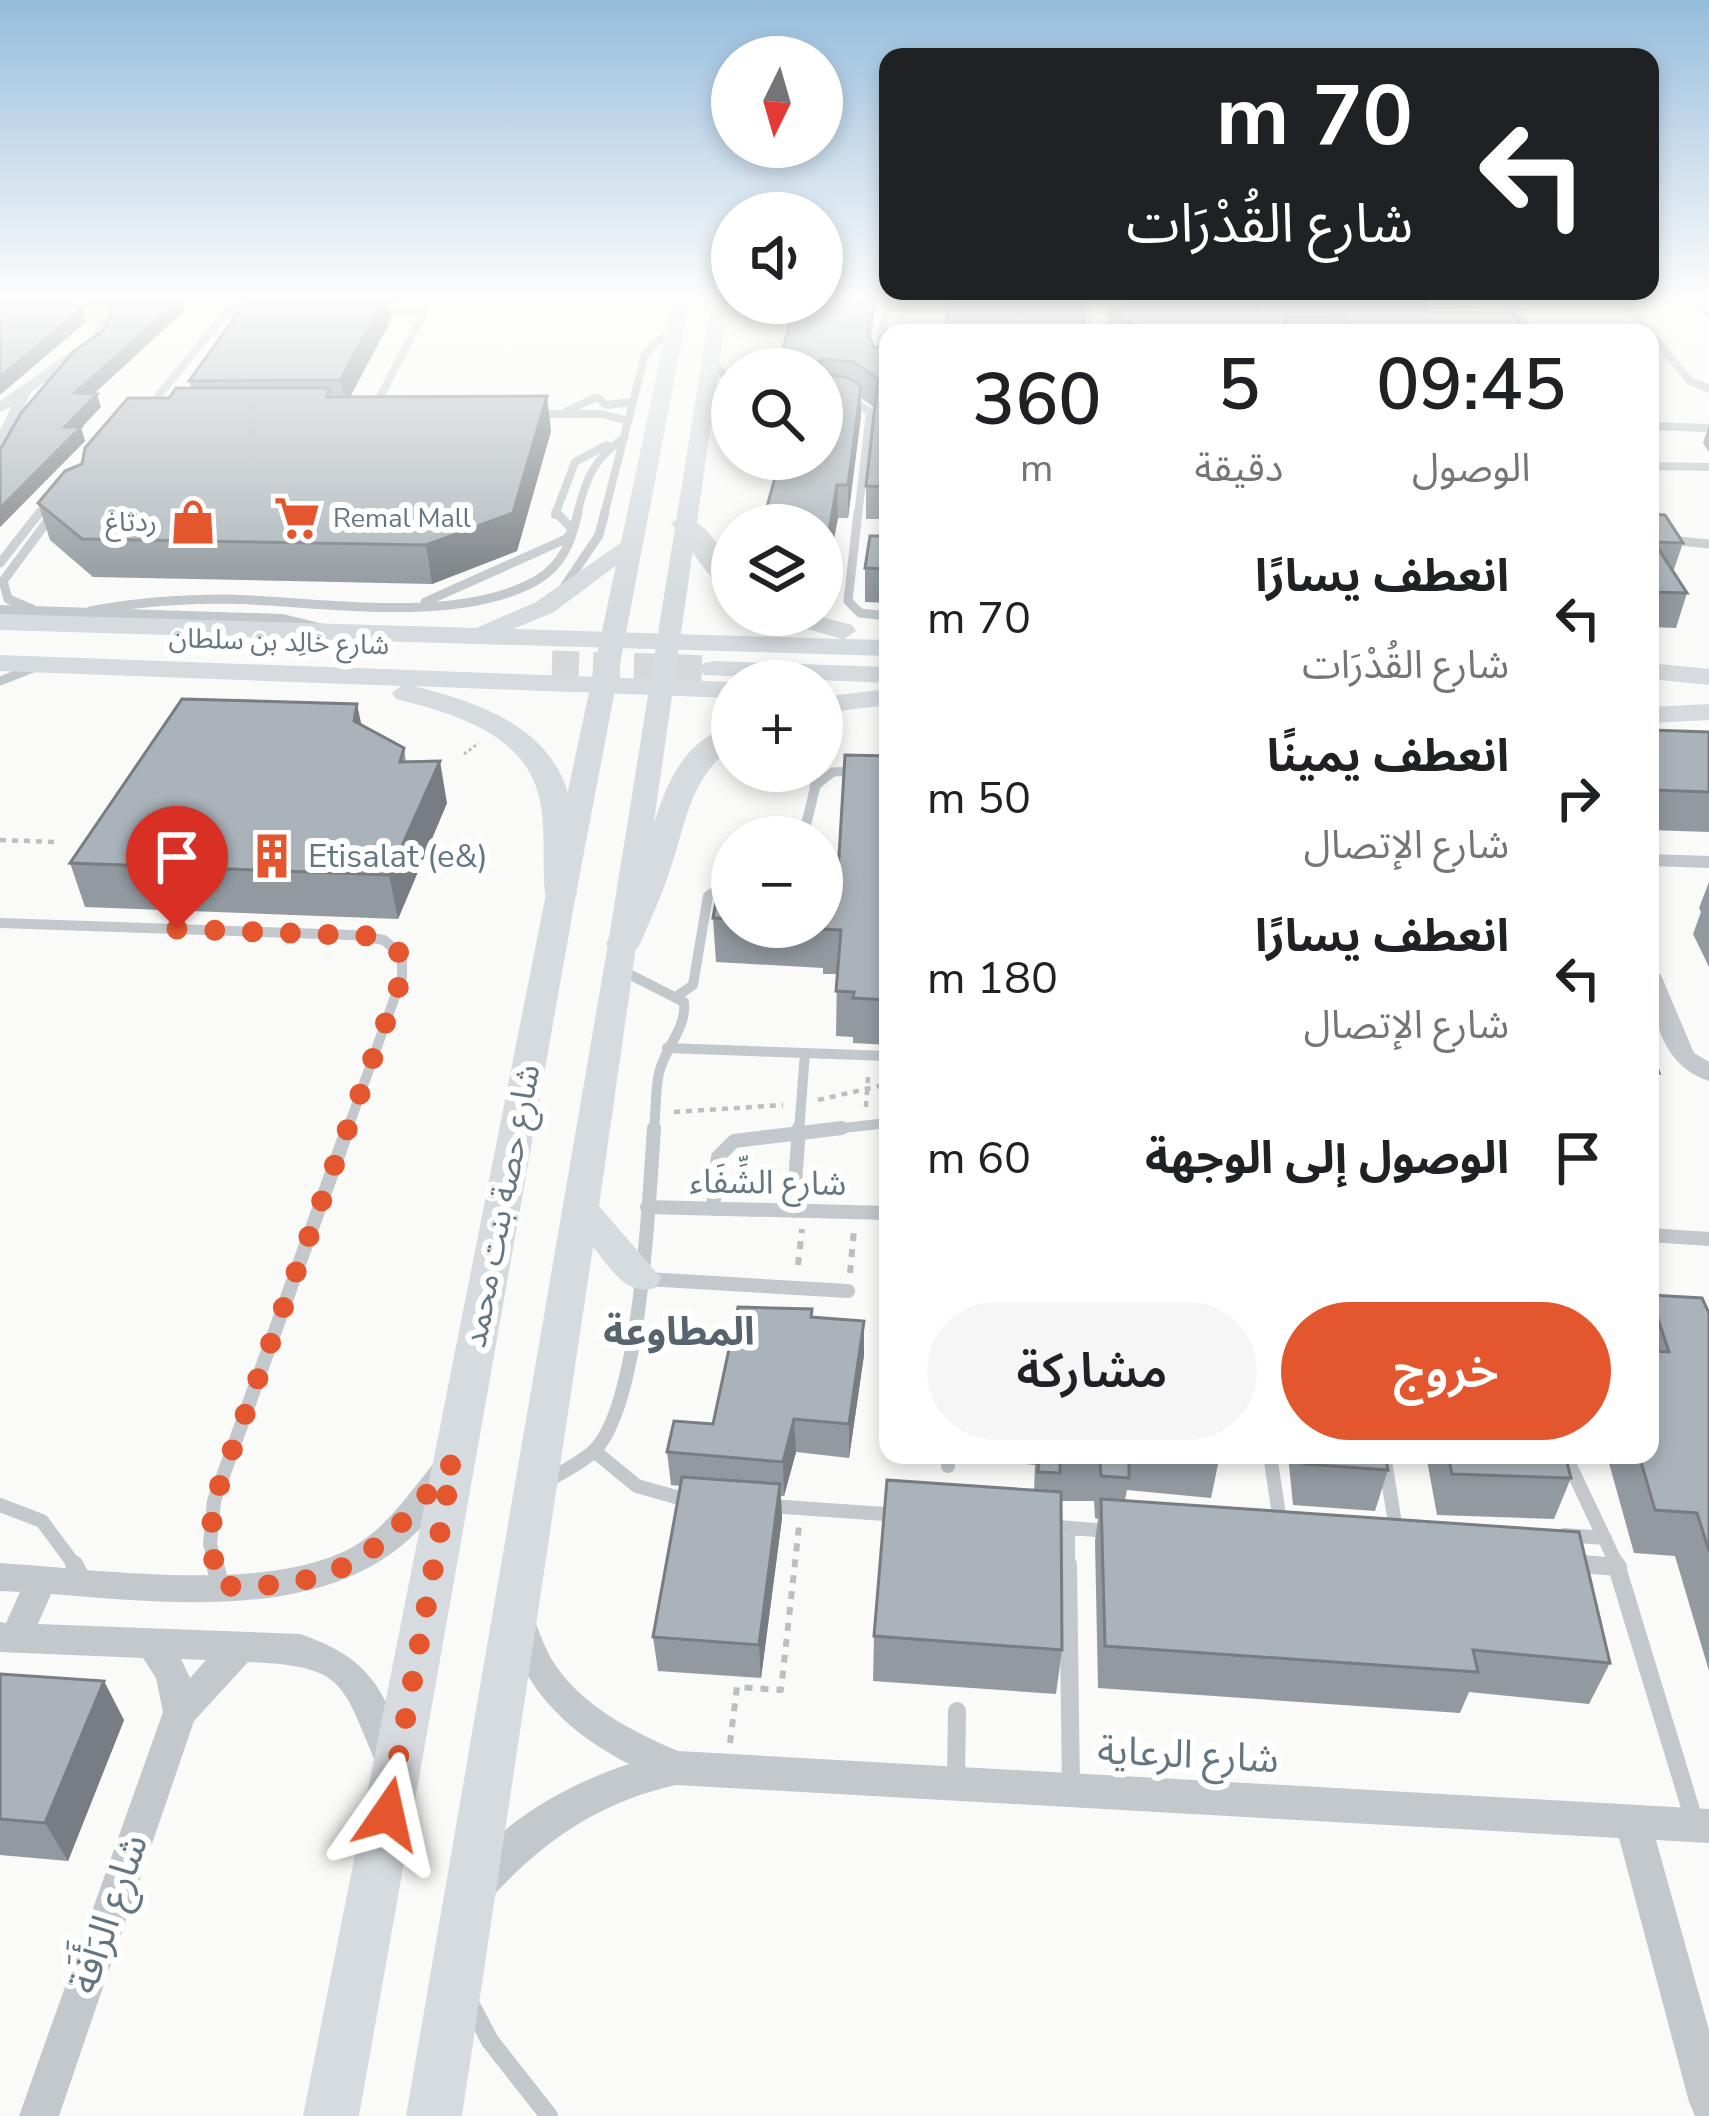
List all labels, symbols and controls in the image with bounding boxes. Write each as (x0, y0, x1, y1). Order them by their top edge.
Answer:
north arrow (711, 36, 843, 168)
map controls (711, 36, 843, 948)
text: 70 m (1216, 59, 1413, 174)
icon: left (1455, 96, 1611, 252)
text: شارع القُدْرَات (1127, 187, 1413, 261)
button: sound (711, 192, 843, 324)
text: 5 (1217, 336, 1260, 434)
text: 09:45 (1376, 336, 1566, 434)
button: search (711, 348, 843, 480)
text: 360 (972, 351, 1102, 449)
text: m (1020, 442, 1053, 495)
text: دقيقة (1194, 442, 1283, 495)
text: الوصول (1412, 442, 1530, 495)
supermarket icon: Remal Mall (272, 493, 322, 543)
shop icon: ردتاغ (168, 497, 218, 547)
place label: Remal Mall (333, 500, 471, 537)
place label: ردتاغ (105, 504, 157, 542)
button: layers (711, 504, 843, 636)
text: انعطف يسارًا (1255, 546, 1509, 607)
icon: left (1545, 585, 1611, 651)
text: 70 m (927, 588, 1031, 649)
street label: شارع خالِد بن سلطان (168, 620, 390, 665)
text: شارع القُدْرَات (1302, 639, 1509, 692)
button: + (711, 660, 843, 792)
text: انعطف يمينًا (1267, 726, 1509, 787)
icon: right (1545, 765, 1611, 831)
text: 50 m (927, 768, 1031, 829)
pin (126, 806, 228, 929)
button: − (711, 816, 843, 948)
text: شارع الإتصال (1304, 819, 1509, 872)
icon: arrive (144, 824, 210, 890)
building icon: Etisalat (e&) (247, 831, 297, 881)
place label: Etisalat (e&) (308, 834, 488, 879)
text: انعطف يسارًا (1255, 906, 1509, 967)
icon: left (1545, 945, 1611, 1011)
text: 180 m (927, 948, 1058, 1009)
text: شارع الإتصال (1304, 999, 1509, 1052)
street label: شارع حصة بنت محمد (452, 1060, 553, 1352)
icon: arrive (1545, 1125, 1611, 1191)
text: 60 m (927, 1128, 1031, 1189)
text: الوصول إلى الوجهة (1145, 1128, 1509, 1189)
street label: شارع الشِّفَاء (689, 1154, 847, 1208)
button: مشاركة (927, 1302, 1257, 1440)
button: خروج (1281, 1302, 1611, 1440)
district label: المطاوعة (603, 1306, 755, 1359)
street label: شارع الرعاية (1096, 1724, 1280, 1787)
position arrow (325, 1751, 451, 1877)
street label: شارع الرَأَفَة (52, 1825, 162, 2001)

